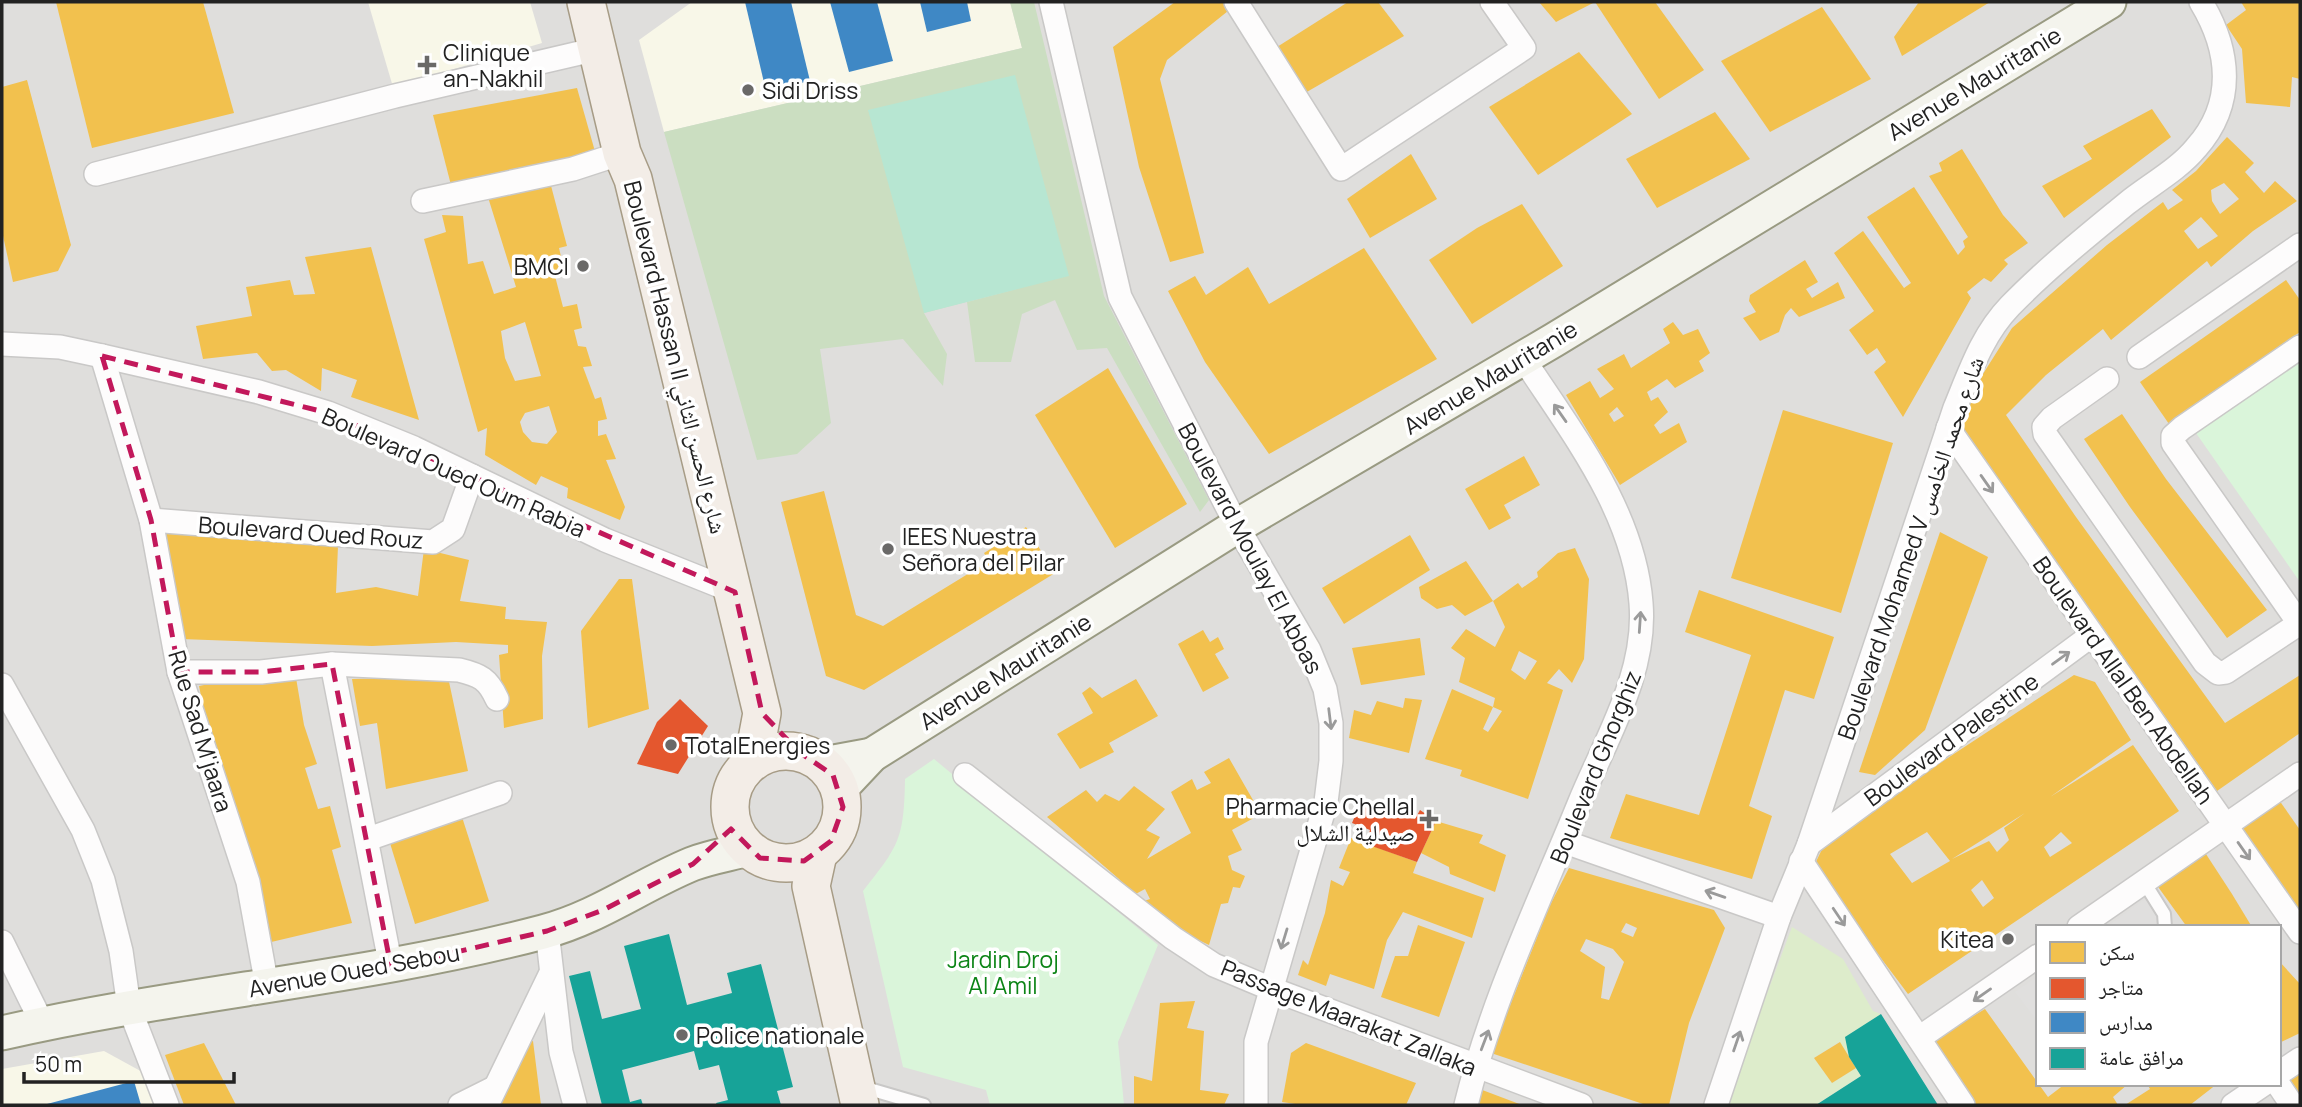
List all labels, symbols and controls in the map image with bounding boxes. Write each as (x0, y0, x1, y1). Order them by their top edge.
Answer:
street label: Avenue Mauritanie (1881, 18, 2067, 148)
place label: Clinique an-Nakhil (443, 36, 543, 94)
marker: Clinique an-Nakhil (417, 55, 437, 75)
place label: Sidi Driss (762, 74, 858, 106)
marker: Sidi Driss (740, 82, 756, 98)
street label: Boulevard Hassan II شارع الحسن الثاني (613, 177, 735, 538)
place label: BMCI (514, 250, 569, 282)
marker: BMCI (575, 258, 591, 274)
street label: Avenue Mauritanie (1397, 312, 1583, 442)
street label: Boulevard Mohamed V شارع محمد الخامس (1829, 352, 1991, 744)
street label: Boulevard Oued Oum Rabia (317, 399, 591, 545)
one-way arrow (1553, 404, 1567, 423)
street label: Boulevard Moulay El Abbas (1171, 417, 1331, 679)
one-way arrow (1980, 474, 1994, 493)
street label: Boulevard Oued Rouz (197, 508, 425, 556)
place label: IEES Nuestra Señora del Pilar (902, 520, 1065, 578)
marker: IEES Nuestra Señora del Pilar (880, 541, 896, 557)
street label: Boulevard Allal Ben Abdellah (2026, 550, 2222, 810)
street label: Avenue Mauritanie (913, 605, 1097, 737)
one-way arrow (1634, 611, 1647, 633)
street label: Rue Sad M'jaara (161, 646, 241, 816)
one-way arrow (2051, 650, 2070, 665)
street label: Boulevard Palestine (1857, 665, 2045, 813)
street label: Boulevard Ghorghiz (1542, 666, 1648, 868)
one-way arrow (1323, 707, 1336, 730)
place label: TotalEnergies (685, 729, 830, 761)
marker: TotalEnergies (663, 737, 679, 753)
place label: Pharmacie Chellal صيدلية الشلال (1226, 790, 1415, 848)
marker: Pharmacie Chellal صيدلية الشلال (1421, 811, 1437, 827)
one-way arrow (2237, 841, 2251, 860)
one-way arrow (1704, 887, 1726, 899)
one-way arrow (1832, 907, 1846, 927)
place label: Kitea (1940, 923, 1994, 955)
legend (2036, 925, 2281, 1086)
one-way arrow (1277, 928, 1289, 950)
marker: Kitea (2000, 931, 2016, 947)
street label: Avenue Oued Sebou (246, 936, 462, 1004)
text: سكن (2099, 938, 2135, 966)
park label: Jardin Droj Al Amil (947, 943, 1059, 1001)
street label: Passage Maarakat Zallaka (1217, 951, 1481, 1083)
text: متاجر (2098, 973, 2143, 1001)
one-way arrow (1973, 988, 1992, 1002)
text: مدارس (2099, 1008, 2153, 1036)
place label: Police nationale (696, 1019, 864, 1051)
marker: Police nationale (674, 1027, 690, 1043)
one-way arrow (1480, 1030, 1493, 1051)
one-way arrow (1732, 1030, 1744, 1052)
scale bar (24, 1040, 234, 1084)
text: مرافق عامة (2099, 1043, 2184, 1071)
text: 50 m (35, 1050, 82, 1078)

